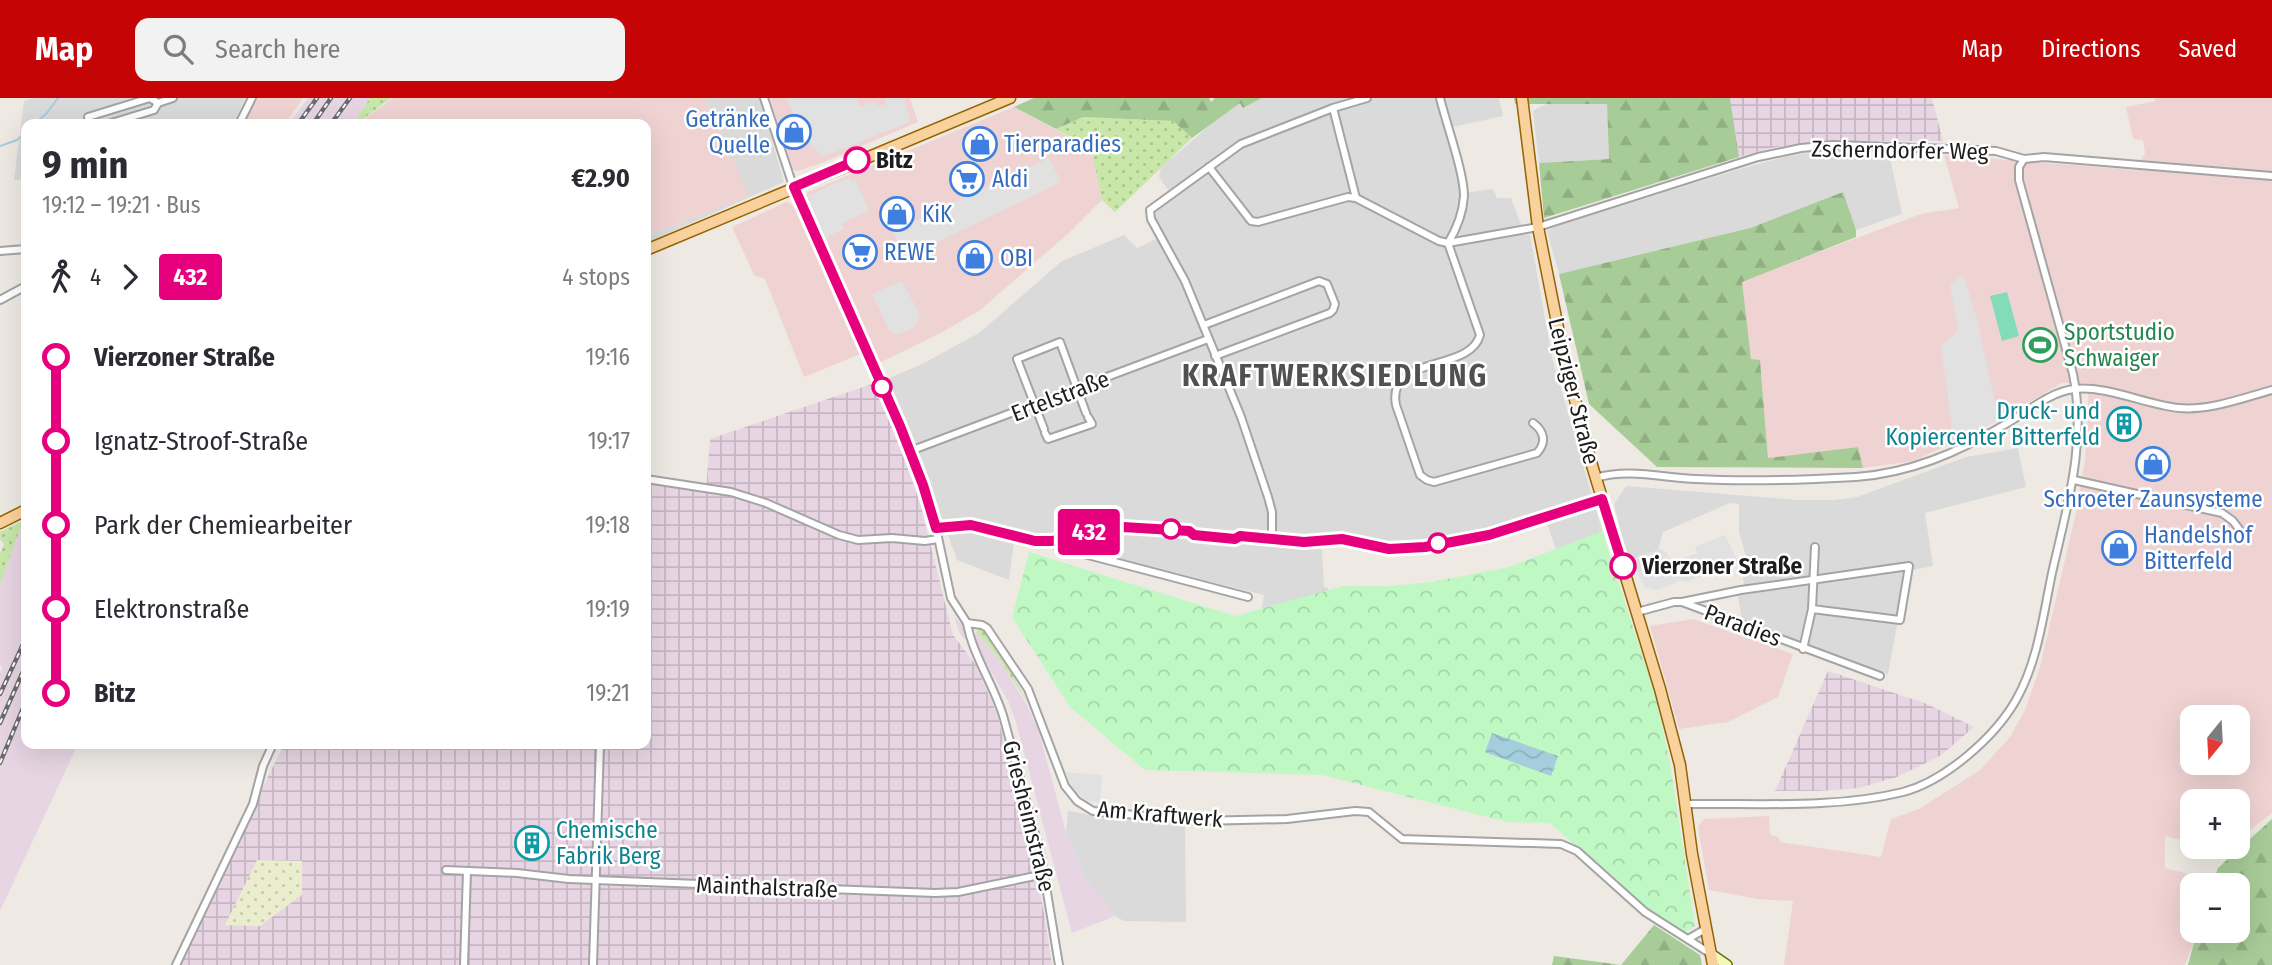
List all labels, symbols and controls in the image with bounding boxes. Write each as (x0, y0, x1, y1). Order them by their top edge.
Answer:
search box (135, 18, 625, 81)
text: Map (35, 29, 93, 69)
icon: search (159, 30, 197, 68)
text: Search here (215, 34, 340, 65)
text: Map (1962, 35, 2003, 63)
text: Directions (2041, 35, 2140, 63)
text: Saved (2178, 35, 2237, 63)
place label: Getränke Quelle (685, 105, 770, 159)
shop icon: Getränke Quelle (775, 113, 813, 151)
shop icon: Tierparadies (961, 125, 999, 163)
place label: Tierparadies (1004, 130, 1121, 158)
street label: Zscherndorfer Weg (1811, 134, 1989, 166)
text: 9 min (42, 142, 128, 188)
place label: Bitz (876, 146, 913, 174)
marker: Bitz (844, 147, 870, 173)
supermarket icon: Aldi (948, 160, 986, 198)
text: €2.90 (571, 163, 630, 194)
place label: Aldi (992, 165, 1028, 193)
text: 19:12 – 19:21 · Bus (42, 191, 201, 219)
shop icon: KiK (878, 195, 916, 233)
place label: KiK (922, 200, 953, 228)
supermarket icon: REWE (841, 233, 879, 271)
place label: REWE (884, 238, 935, 266)
shop icon: OBI (956, 239, 994, 277)
place label: OBI (1000, 244, 1033, 272)
icon: walk (42, 258, 80, 296)
icon: forward (111, 258, 149, 296)
text: 4 (90, 263, 101, 291)
text: 432 (173, 263, 208, 291)
text: 4 stops (562, 263, 630, 291)
street label: Leipziger Straße (1542, 315, 1606, 467)
place label: Sportstudio Schwaiger (2064, 318, 2175, 372)
sports icon: Sportstudio Schwaiger (2021, 326, 2059, 364)
text: Vierzoner Straße (94, 342, 275, 373)
text: 19:16 (586, 343, 630, 371)
district label: KRAFTWERKSIEDLUNG (1182, 358, 1488, 394)
street label: Ertelstraße (1007, 365, 1113, 427)
unlabelled marker (872, 377, 892, 397)
place label: Druck- und Kopiercenter Bitterfeld (1886, 397, 2100, 451)
building icon: Druck- und Kopiercenter Bitterfeld (2105, 405, 2143, 443)
text: Ignatz-Stroof-Straße (94, 426, 308, 457)
text: 19:17 (588, 427, 630, 455)
shop icon: Schroeter Zaunsysteme (2134, 445, 2172, 483)
place label: Schroeter Zaunsysteme (2043, 485, 2263, 513)
line badge: 432 (1049, 509, 1129, 555)
text: Park der Chemiearbeiter (94, 510, 352, 541)
text: 19:18 (585, 511, 630, 539)
text: 432 (1072, 518, 1106, 546)
unlabelled marker (1161, 519, 1181, 539)
place label: Handelshof Bitterfeld (2144, 521, 2254, 575)
shop icon: Handelshof Bitterfeld (2100, 529, 2138, 567)
unlabelled marker (1428, 533, 1448, 553)
place label: Vierzoner Straße (1641, 552, 1802, 580)
marker: Vierzoner Straße (1610, 553, 1636, 579)
text: Elektronstraße (94, 594, 249, 625)
text: 19:19 (586, 595, 630, 623)
street label: Paradies (1701, 598, 1786, 652)
text: Bitz (94, 678, 135, 709)
text: 19:21 (586, 679, 630, 707)
north arrow (2180, 705, 2250, 775)
map controls (2180, 705, 2250, 943)
street label: Griesheimstraße (997, 738, 1061, 894)
button: + (2180, 789, 2250, 859)
street label: Am Kraftwerk (1096, 795, 1224, 833)
place label: Chemische Fabrik Berg (556, 816, 661, 870)
building icon: Chemische Fabrik Berg (513, 824, 551, 862)
street label: Mainthalstraße (696, 871, 838, 903)
button: − (2180, 873, 2250, 943)

